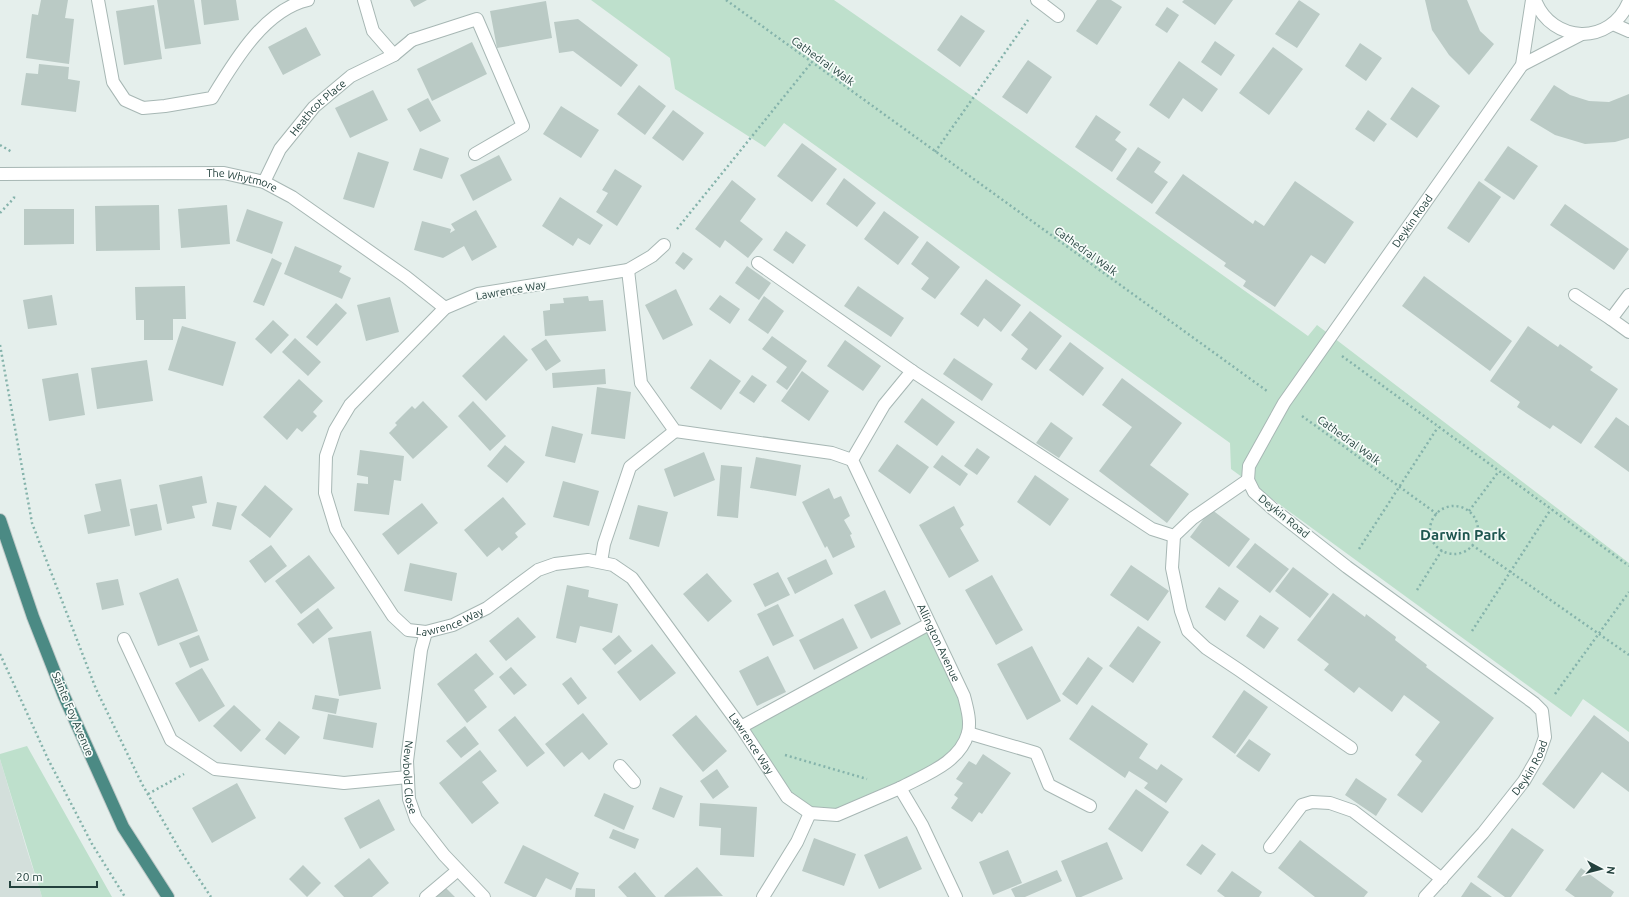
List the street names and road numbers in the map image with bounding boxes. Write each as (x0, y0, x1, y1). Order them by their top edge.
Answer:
street label: Cathedral Walk (789, 34, 857, 88)
street label: Heathcot Place (287, 77, 348, 138)
street label: The Whytmore (206, 167, 280, 194)
street label: Deykin Road (1390, 192, 1435, 250)
street label: Cathedral Walk (1052, 224, 1120, 278)
street label: Lawrence Way (475, 278, 548, 302)
street label: Cathedral Walk (1315, 413, 1383, 467)
street label: Deykin Road (1256, 492, 1312, 540)
street label: Allington Avenue (915, 602, 962, 684)
street label: Lawrence Way (415, 605, 486, 638)
street label: Sainte Foy Avenue (50, 670, 96, 758)
street label: Lawrence Way (727, 711, 777, 777)
street label: Deykin Road (1509, 739, 1549, 798)
street label: Newbold Close (401, 740, 420, 816)

